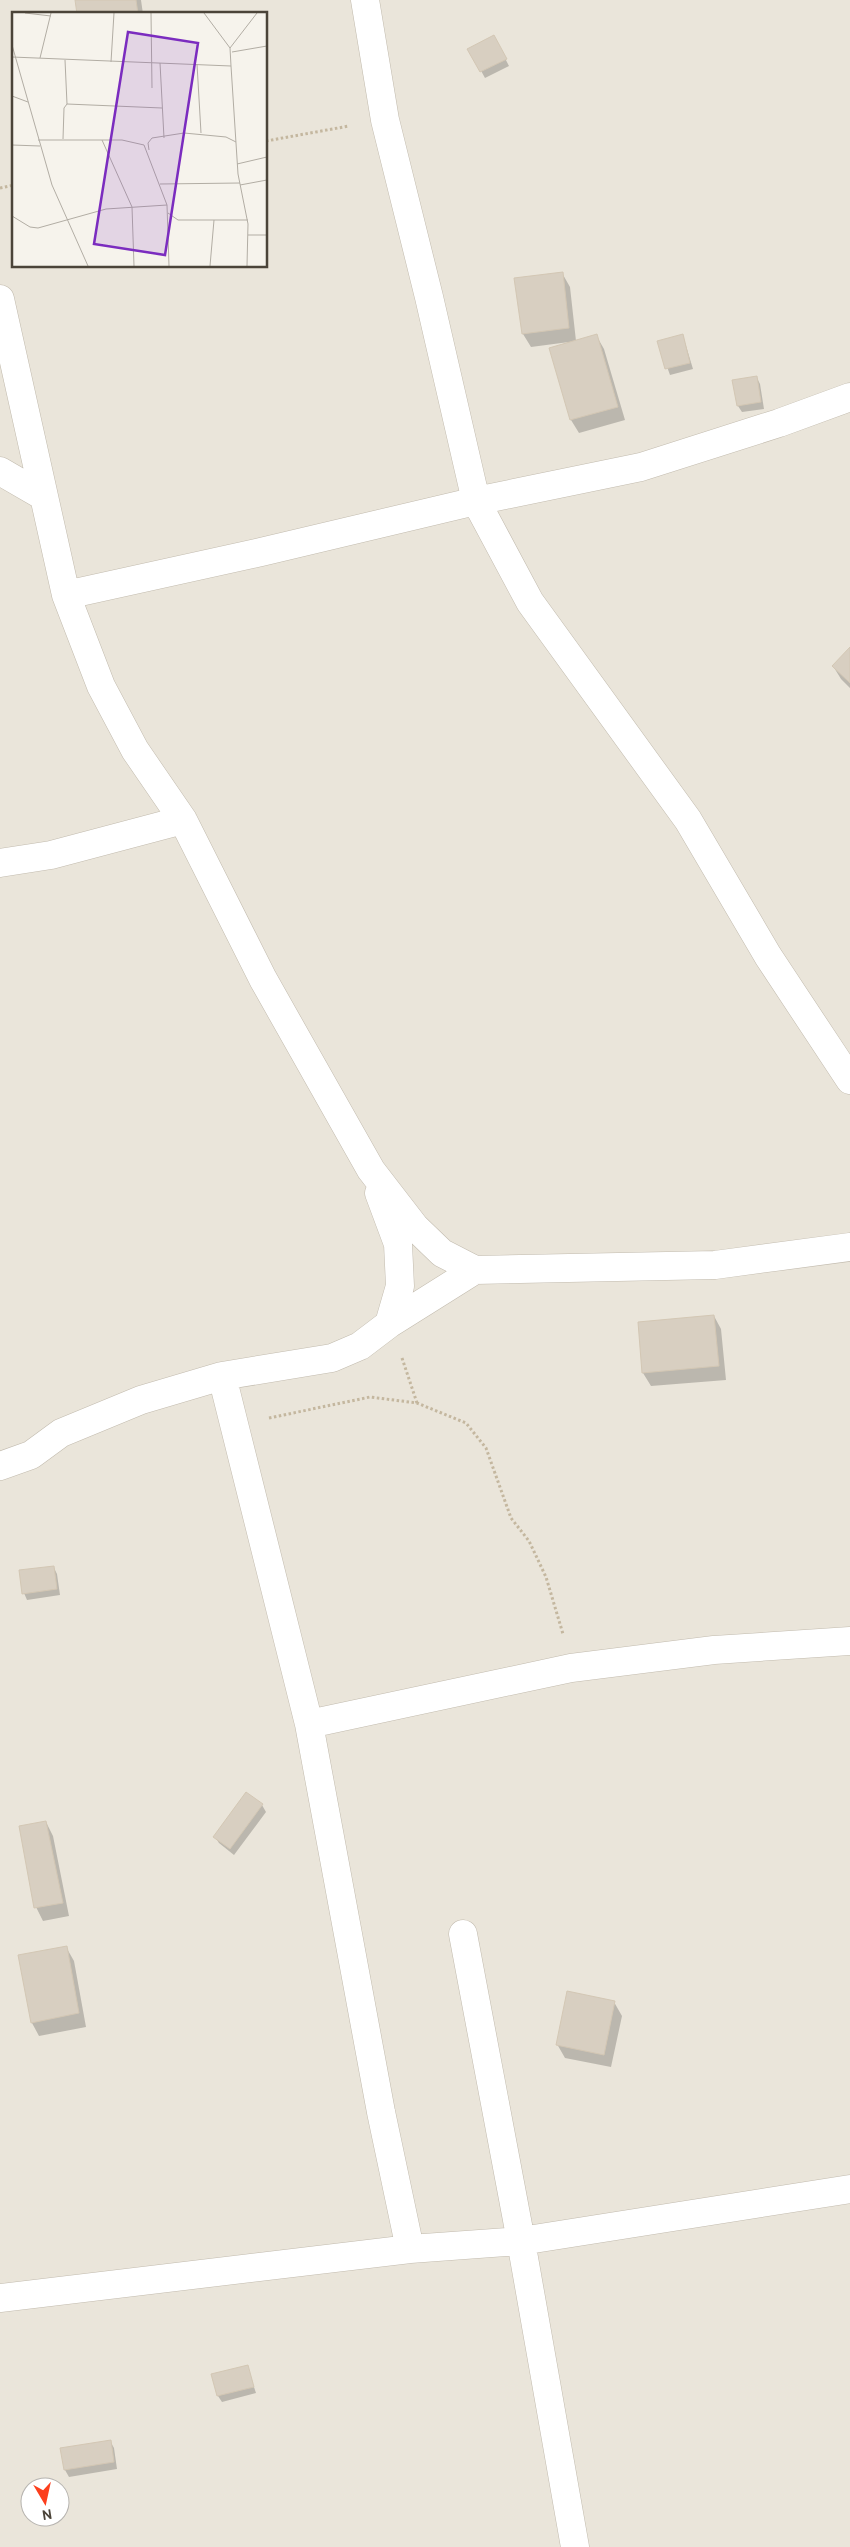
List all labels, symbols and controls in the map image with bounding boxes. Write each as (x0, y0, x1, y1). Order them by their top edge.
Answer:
inset map (12, 12, 268, 268)
north arrow (20, 2477, 70, 2527)
text: N (40, 2504, 53, 2523)

